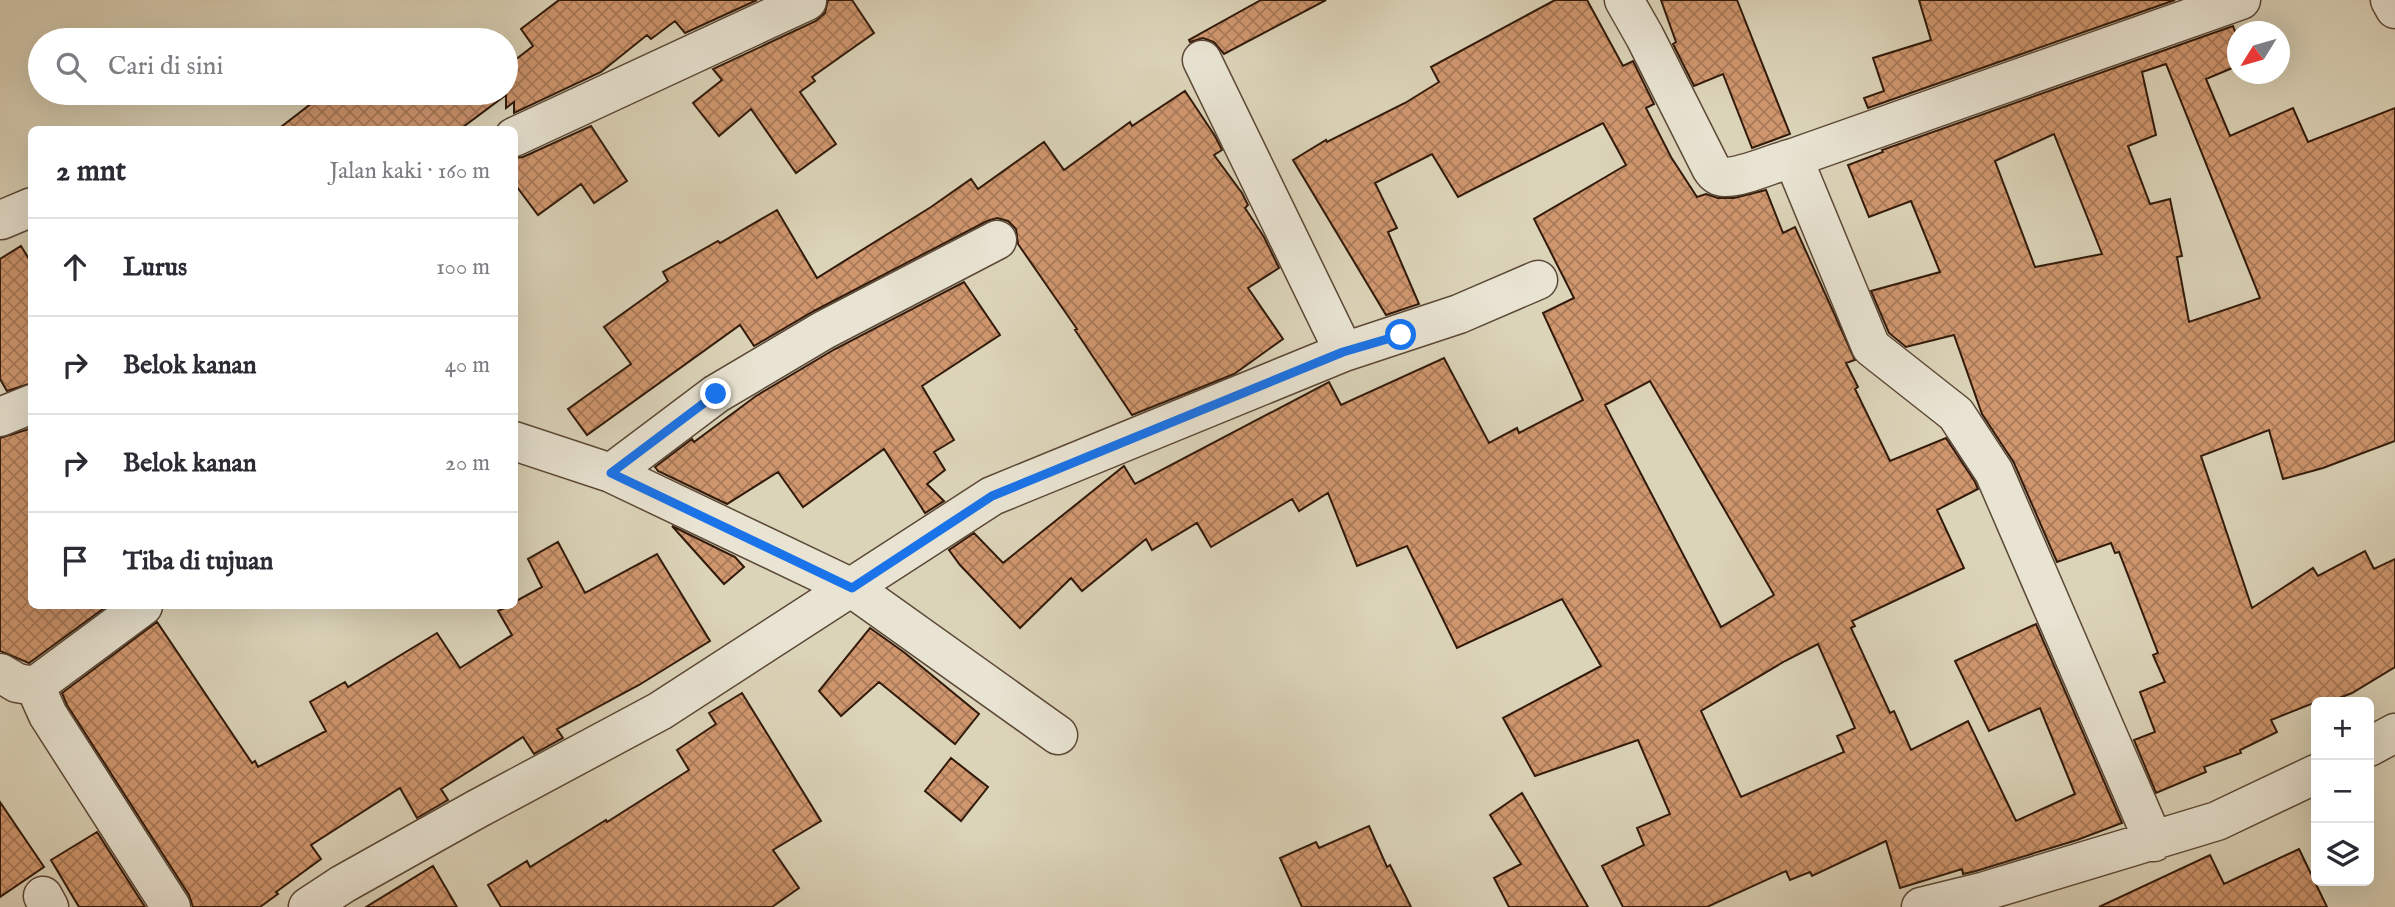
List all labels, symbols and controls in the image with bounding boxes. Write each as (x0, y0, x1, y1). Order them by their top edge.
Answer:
north arrow (2227, 21, 2290, 84)
search box (28, 28, 518, 105)
icon: search (52, 48, 90, 86)
text: Cari di sini (108, 50, 223, 83)
text: 2 mnt (56, 153, 126, 191)
text: Jalan kaki · 160 m (330, 157, 490, 186)
icon: ahead (56, 248, 94, 286)
text: Lurus (123, 251, 187, 284)
text: 100 m (436, 253, 490, 282)
route start (1385, 319, 1416, 350)
icon: right (56, 346, 94, 384)
text: Belok kanan (123, 349, 257, 382)
text: 40 m (445, 351, 490, 380)
route end (700, 378, 731, 409)
icon: right (56, 444, 94, 482)
text: Belok kanan (123, 447, 257, 480)
text: 20 m (445, 449, 490, 478)
icon: arrive (56, 542, 94, 580)
text: Tiba di tujuan (123, 545, 273, 578)
map controls (2311, 697, 2374, 886)
button: + (2311, 697, 2374, 760)
button: − (2311, 760, 2374, 823)
button: layers (2311, 823, 2374, 886)

